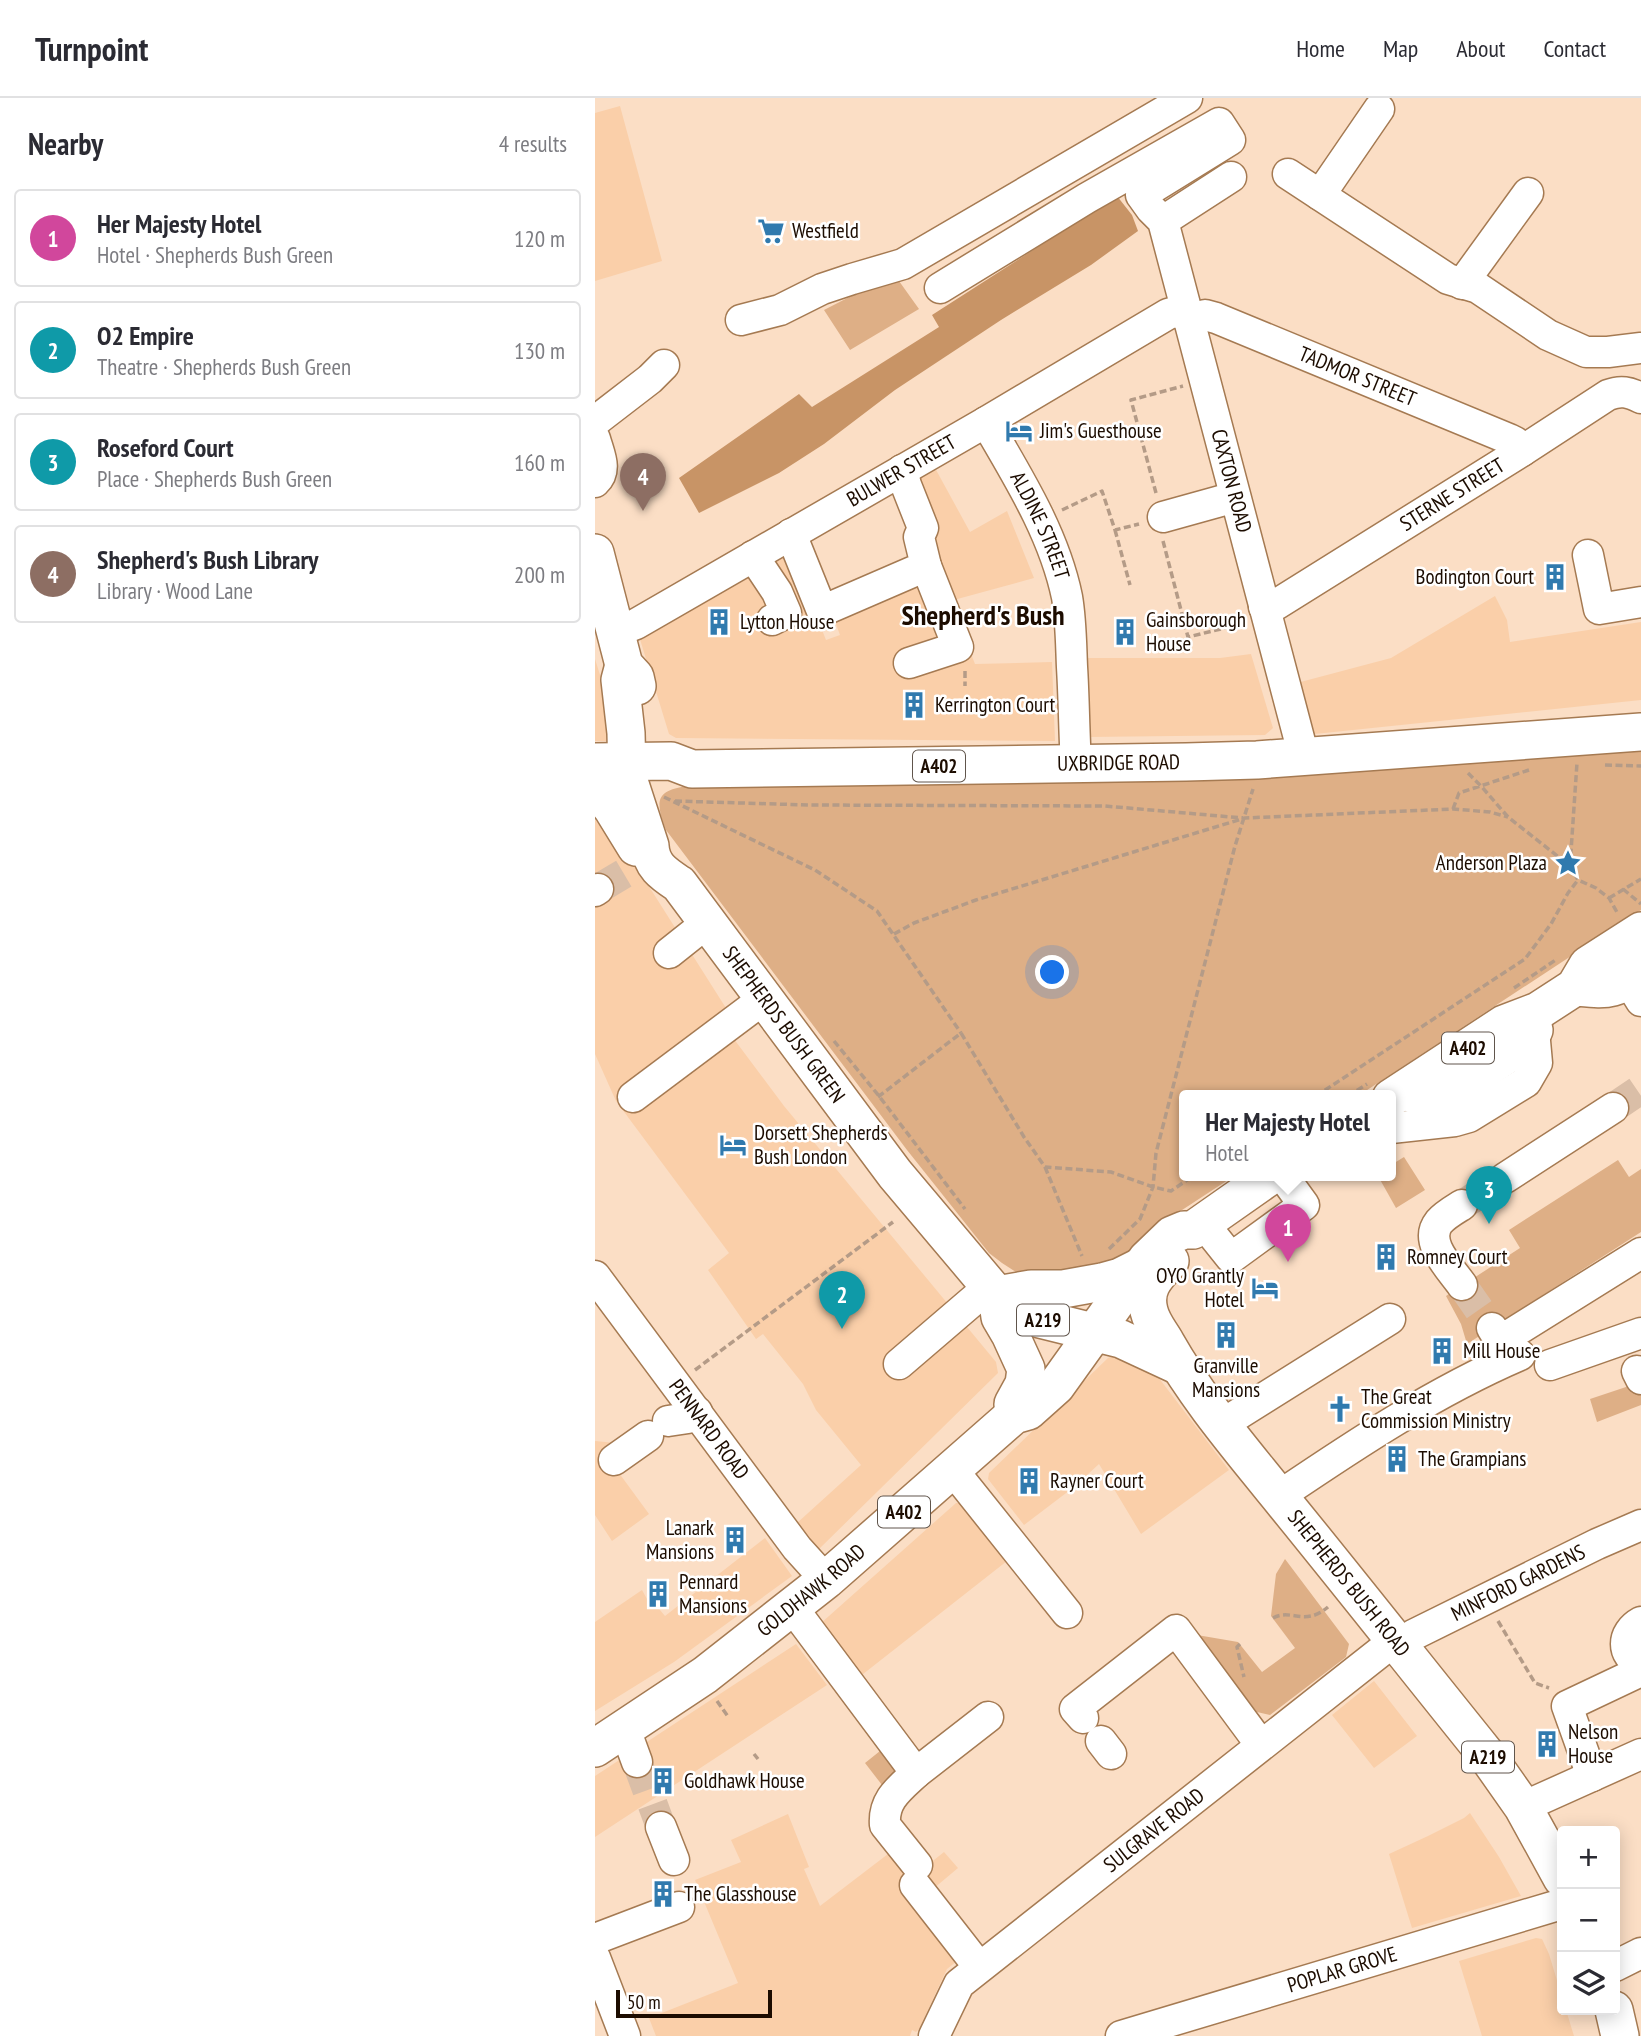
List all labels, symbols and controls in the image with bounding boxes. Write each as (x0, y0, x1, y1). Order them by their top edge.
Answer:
text: Turnpoint (35, 27, 148, 70)
text: Home (1296, 33, 1345, 64)
text: Map (1383, 33, 1418, 64)
text: About (1456, 33, 1505, 64)
text: Contact (1543, 33, 1606, 64)
text: Nearby (28, 124, 103, 163)
text: 4 results (499, 129, 567, 158)
text: Her Majesty Hotel (97, 207, 261, 240)
supermarket icon: Westfield (756, 216, 786, 246)
place label: Westfield (792, 217, 859, 244)
text: 1 (48, 224, 59, 253)
text: 120 m (514, 224, 565, 253)
text: Hotel · Shepherds Bush Green (97, 240, 333, 269)
text: O2 Empire (97, 319, 194, 352)
text: 2 (48, 336, 59, 365)
text: 130 m (514, 336, 565, 365)
street label: TADMOR STREET (1295, 340, 1421, 412)
text: Theatre · Shepherds Bush Green (97, 352, 351, 381)
hotel icon: Jim's Guesthouse (1004, 416, 1034, 446)
place label: Jim's Guesthouse (1039, 417, 1162, 444)
street label: CAXTON ROAD (1205, 426, 1258, 535)
street label: BULWER STREET (842, 428, 961, 513)
text: Roseford Court (97, 431, 234, 464)
text: 3 (48, 448, 59, 477)
text: 160 m (514, 448, 565, 477)
street label: STERNE STREET (1395, 451, 1510, 537)
pin: 4 (620, 453, 666, 511)
text: Place · Shepherds Bush Green (97, 464, 332, 493)
street label: ALDINE STREET (1004, 466, 1076, 583)
text: Shepherd's Bush Library (97, 543, 319, 576)
text: 4 (48, 560, 59, 589)
text: 200 m (514, 560, 565, 589)
building icon: Bodington Court (1540, 562, 1570, 592)
place label: Bodington Court (1415, 563, 1534, 590)
text: Library · Wood Lane (97, 576, 253, 605)
district label: Shepherd's Bush (901, 596, 1065, 633)
place label: Gainsborough House (1146, 606, 1246, 657)
building icon: Lytton House (704, 607, 734, 637)
place label: Lytton House (740, 608, 834, 635)
building icon: Gainsborough House (1110, 617, 1140, 647)
building icon: Kerrington Court (899, 690, 929, 720)
place label: Kerrington Court (935, 691, 1055, 718)
street label: UXBRIDGE ROAD (1057, 748, 1180, 777)
road number: A402 (913, 750, 965, 782)
place icon: Anderson Plaza (1553, 848, 1583, 878)
place label: Anderson Plaza (1436, 849, 1547, 876)
street label: SHEPHERDS BUSH GREEN (717, 941, 851, 1108)
your location (1035, 955, 1069, 989)
road number: A402 (1442, 1032, 1494, 1064)
popup (1179, 1090, 1396, 1181)
text: Her Majesty Hotel (1205, 1105, 1370, 1138)
place label: Dorsett Shepherds Bush London (754, 1119, 888, 1170)
hotel icon: Dorsett Shepherds Bush London (718, 1130, 748, 1160)
text: Hotel (1205, 1138, 1249, 1167)
pin: 3 (1466, 1166, 1512, 1224)
pin: 1 (1265, 1204, 1311, 1262)
building icon: Romney Court (1371, 1242, 1401, 1272)
place label: Romney Court (1407, 1243, 1508, 1270)
place label: OYO Grantly Hotel (1156, 1262, 1244, 1313)
pin: 2 (819, 1271, 865, 1329)
hotel icon: OYO Grantly Hotel (1250, 1273, 1280, 1303)
road number: A219 (1017, 1304, 1069, 1336)
building icon: Granville Mansions (1211, 1320, 1241, 1350)
building icon: Mill House (1427, 1336, 1457, 1366)
place label: Mill House (1463, 1337, 1540, 1364)
place label: Granville Mansions (1192, 1352, 1260, 1403)
street label: PENNARD ROAD (663, 1374, 755, 1485)
place label: The Great Commission Ministry (1361, 1383, 1511, 1434)
church icon: The Great Commission Ministry (1325, 1394, 1355, 1424)
building icon: The Grampians (1382, 1444, 1412, 1474)
place label: The Grampians (1418, 1445, 1526, 1472)
building icon: Rayner Court (1014, 1466, 1044, 1496)
place label: Rayner Court (1050, 1467, 1144, 1494)
road number: A402 (878, 1496, 930, 1528)
street label: SHEPHERDS BUSH ROAD (1282, 1504, 1416, 1662)
place label: Lanark Mansions (646, 1514, 714, 1565)
building icon: Lanark Mansions (720, 1525, 750, 1555)
street label: GOLDHAWK ROAD (751, 1538, 871, 1642)
street label: MINFORD GARDENS (1447, 1538, 1589, 1627)
place label: Pennard Mansions (679, 1568, 747, 1619)
building icon: Pennard Mansions (643, 1579, 673, 1609)
place label: Nelson House (1568, 1718, 1618, 1769)
building icon: Nelson House (1532, 1729, 1562, 1759)
road number: A219 (1462, 1742, 1514, 1772)
building icon: Goldhawk House (648, 1766, 678, 1796)
place label: Goldhawk House (684, 1767, 805, 1794)
street label: SULGRAVE ROAD (1098, 1782, 1210, 1878)
map controls (1557, 1826, 1620, 2015)
button: + (1557, 1826, 1620, 1889)
building icon: The Glasshouse (648, 1879, 678, 1909)
place label: The Glasshouse (684, 1880, 797, 1907)
button: − (1557, 1889, 1620, 1952)
street label: POPLAR GROVE (1284, 1940, 1400, 1998)
button: layers (1557, 1952, 1620, 2015)
scale bar (616, 1987, 772, 2019)
text: 50 m (627, 1990, 661, 2014)

